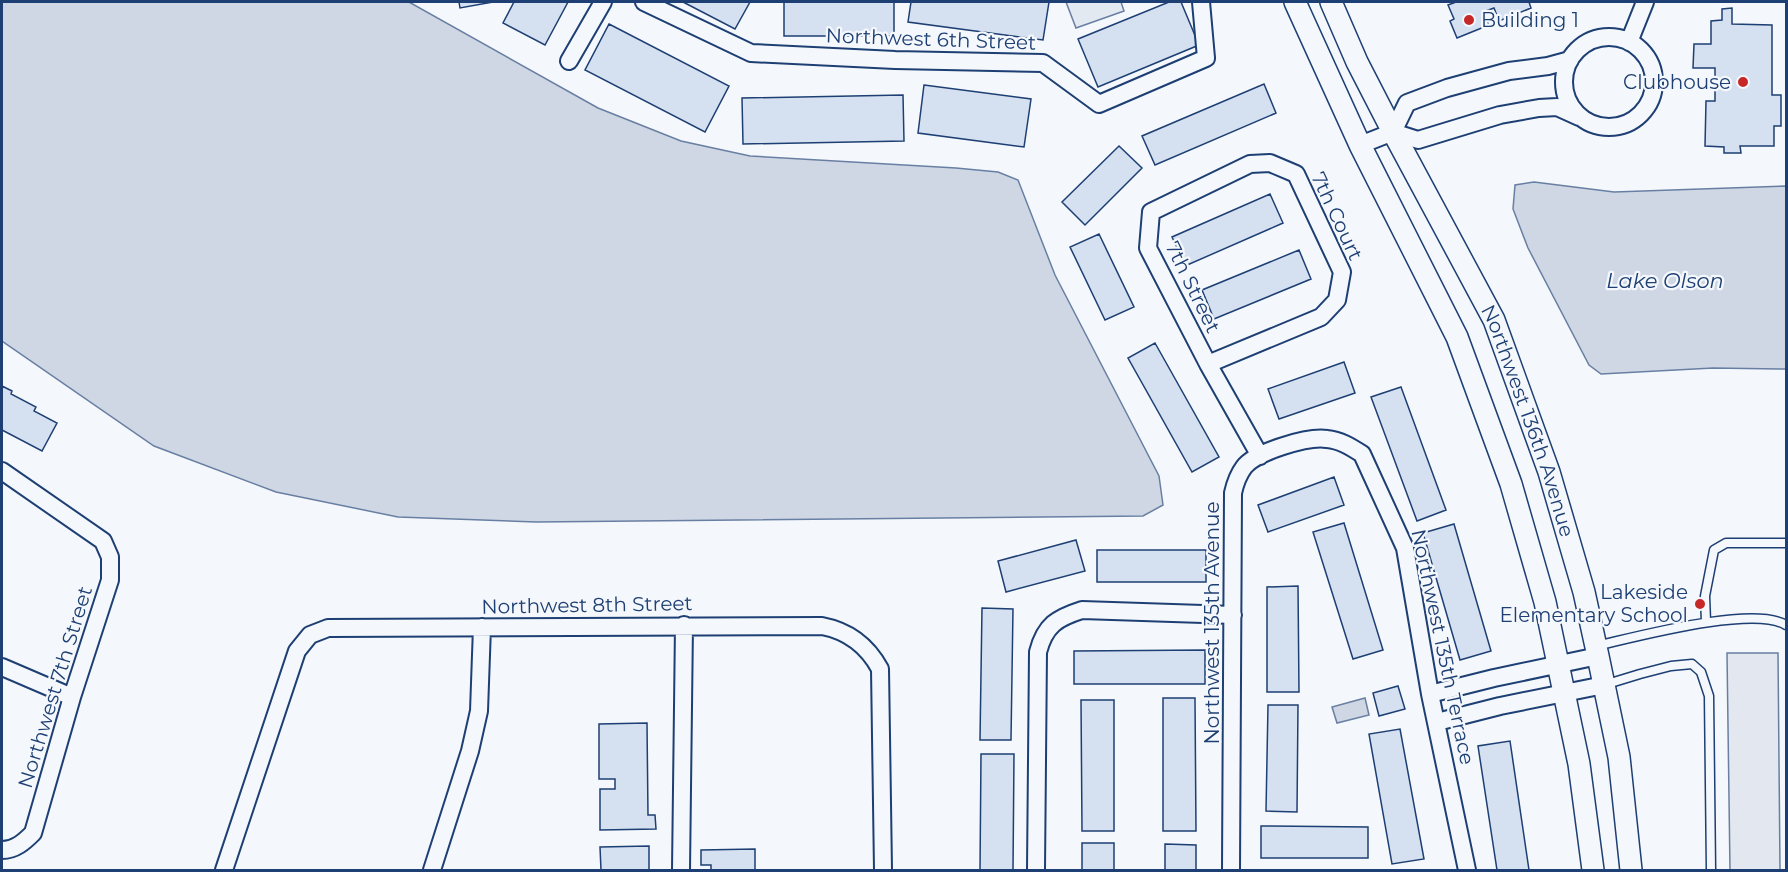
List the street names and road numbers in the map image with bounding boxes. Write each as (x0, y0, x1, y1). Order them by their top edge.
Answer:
street label: Northwest 6th Street (825, 23, 1037, 55)
street label: 7th Court (1306, 168, 1368, 264)
street label: 7th Street (1161, 237, 1225, 337)
street label: Northwest 136th Avenue (1476, 301, 1579, 540)
street label: Northwest 135th Avenue (1200, 501, 1224, 745)
street label: Northwest 135th Terrace (1406, 527, 1480, 767)
street label: Northwest 7th Street (13, 583, 97, 791)
street label: Northwest 8th Street (481, 591, 693, 619)

